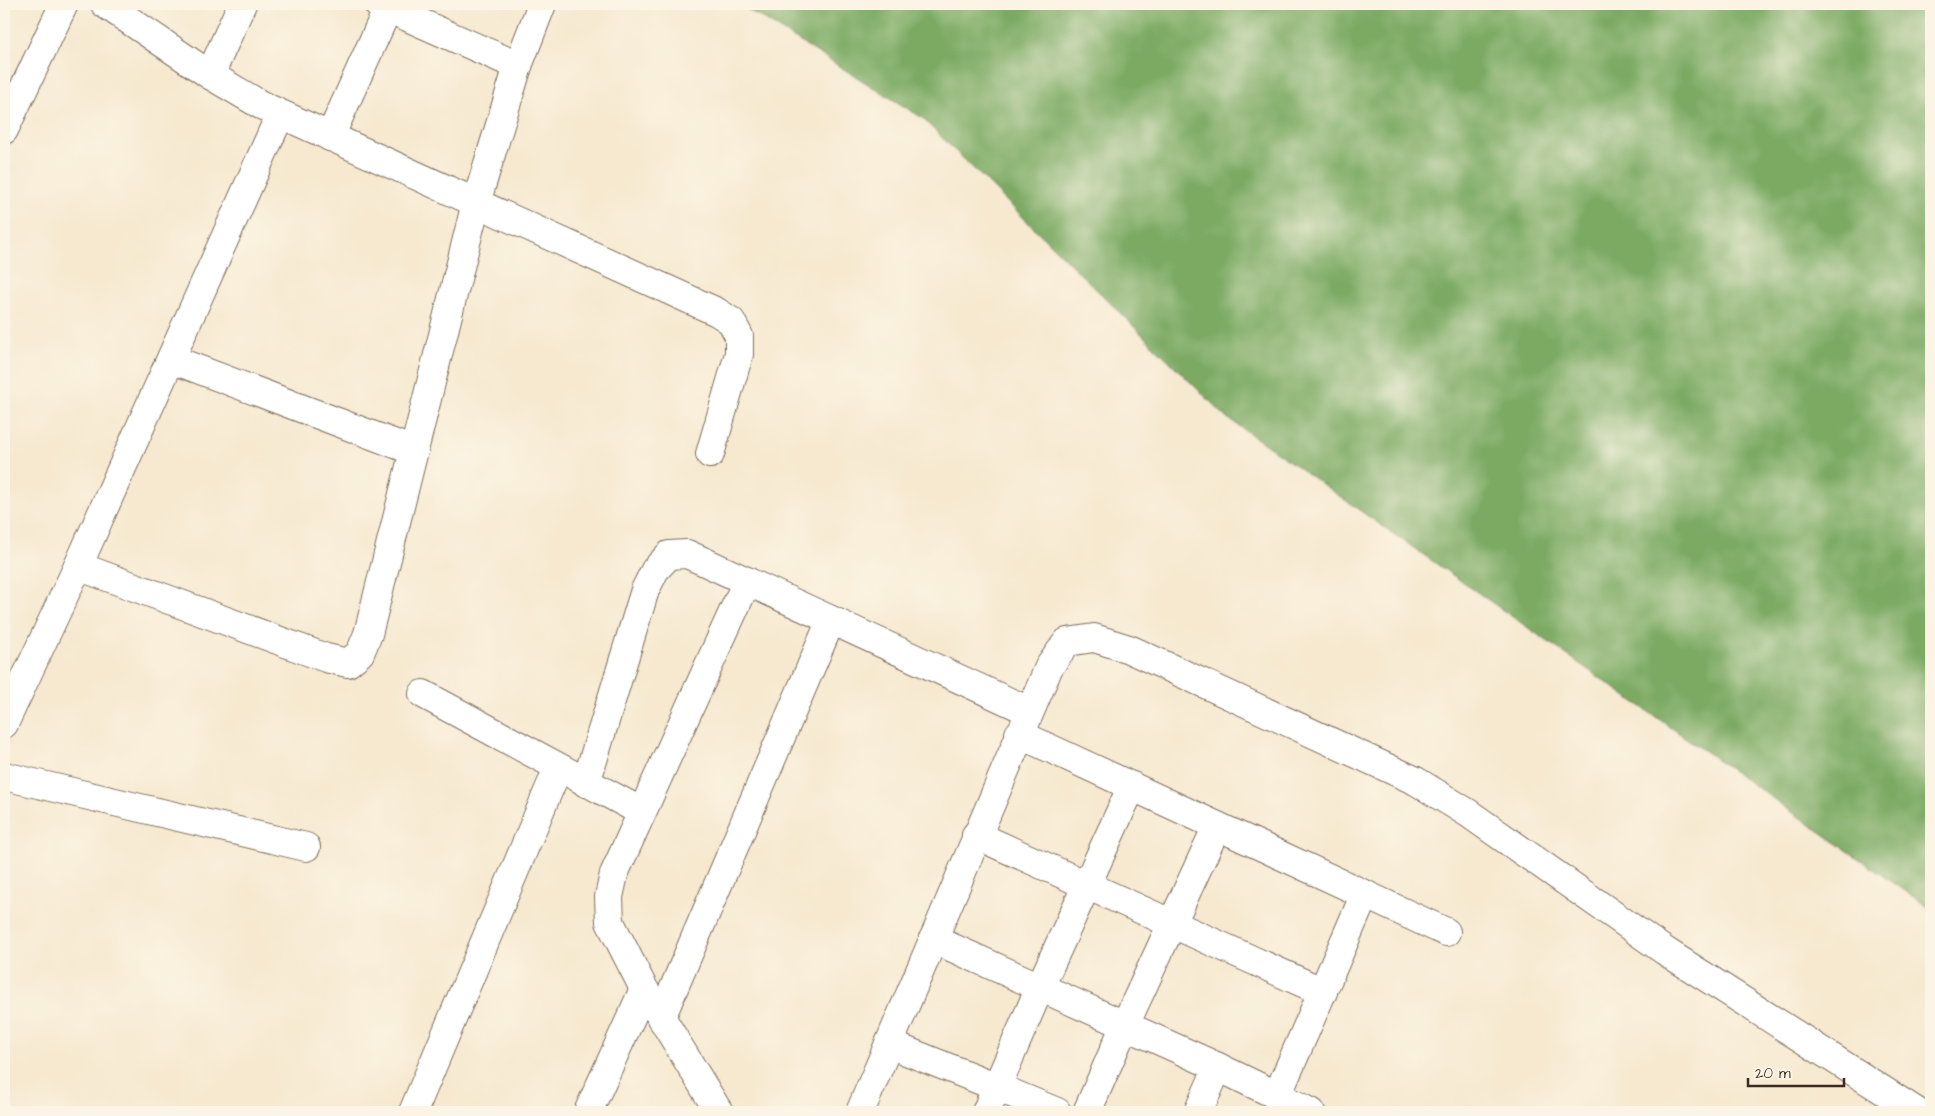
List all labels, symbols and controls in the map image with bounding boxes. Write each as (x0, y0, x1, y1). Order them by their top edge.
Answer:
scale bar (1748, 1056, 1844, 1088)
text: 20 m (1755, 1063, 1791, 1084)

